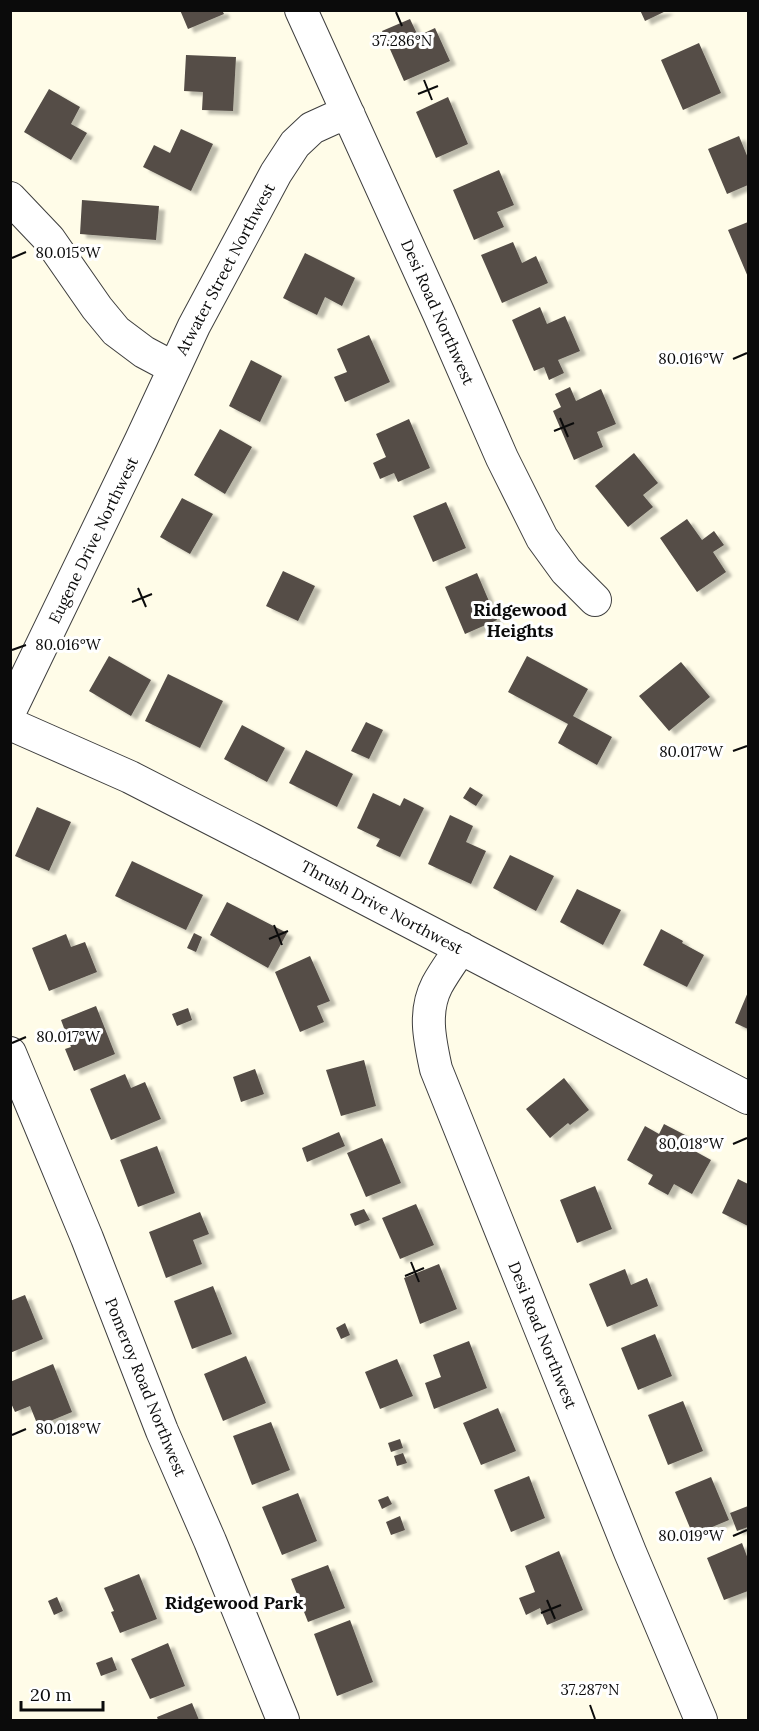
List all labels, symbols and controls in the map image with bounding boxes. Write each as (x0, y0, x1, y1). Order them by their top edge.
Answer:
text: 37.286°N (372, 31, 432, 50)
street label: Atwater Street Northwest (171, 179, 279, 359)
street label: Desi Road Northwest (397, 236, 479, 389)
text: 80.015°W (36, 243, 102, 262)
text: 80.016°W (658, 349, 725, 368)
street label: Eugene Drive Northwest (44, 453, 142, 626)
district label: Ridgewood Heights (473, 598, 567, 642)
text: 80.016°W (35, 635, 102, 654)
text: 80.017°W (659, 742, 724, 761)
street label: Thrush Drive Northwest (298, 856, 467, 959)
text: 80.017°W (36, 1027, 101, 1046)
text: 80.018°W (658, 1134, 725, 1153)
street label: Desi Road Northwest (504, 1258, 582, 1412)
street label: Pomeroy Road Northwest (101, 1295, 191, 1480)
text: 80.018°W (35, 1419, 102, 1438)
text: 80.019°W (658, 1526, 725, 1545)
district label: Ridgewood Park (165, 1591, 304, 1614)
scale bar (21, 1674, 104, 1712)
text: 37.287°N (561, 1680, 619, 1699)
text: 20 m (30, 1683, 72, 1706)

